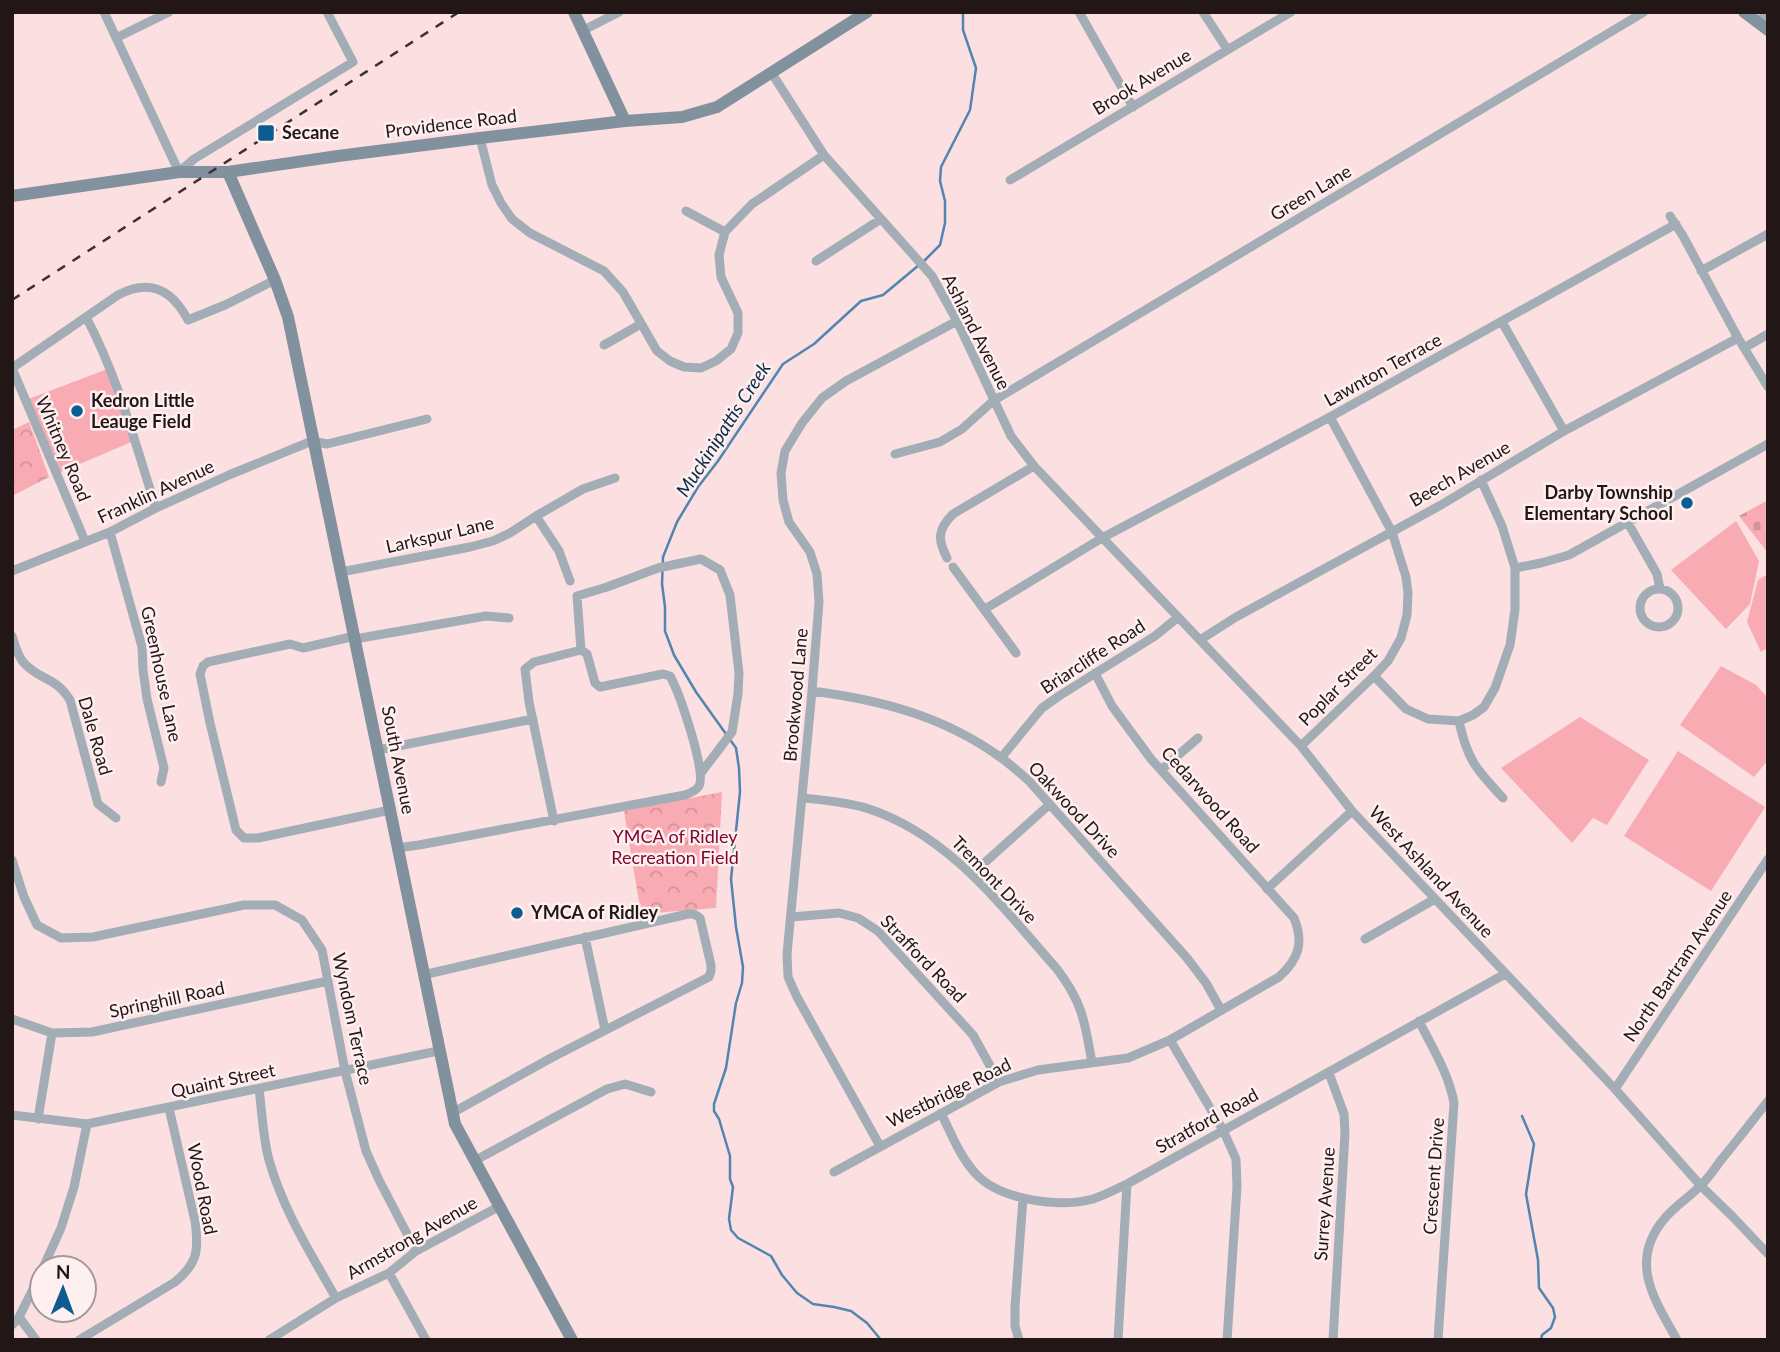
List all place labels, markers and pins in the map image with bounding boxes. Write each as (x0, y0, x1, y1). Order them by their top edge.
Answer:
place label: Secane (282, 121, 339, 143)
marker: Secane (256, 123, 276, 143)
place label: Kedron Little Leauge Field (91, 389, 195, 432)
marker: Kedron Little Leauge Field (69, 403, 85, 419)
place label: Darby Township Elementary School (1524, 481, 1673, 524)
marker: Darby Township Elementary School (1679, 495, 1695, 511)
place label: YMCA of Ridley (530, 901, 659, 923)
marker: YMCA of Ridley (509, 905, 525, 921)

